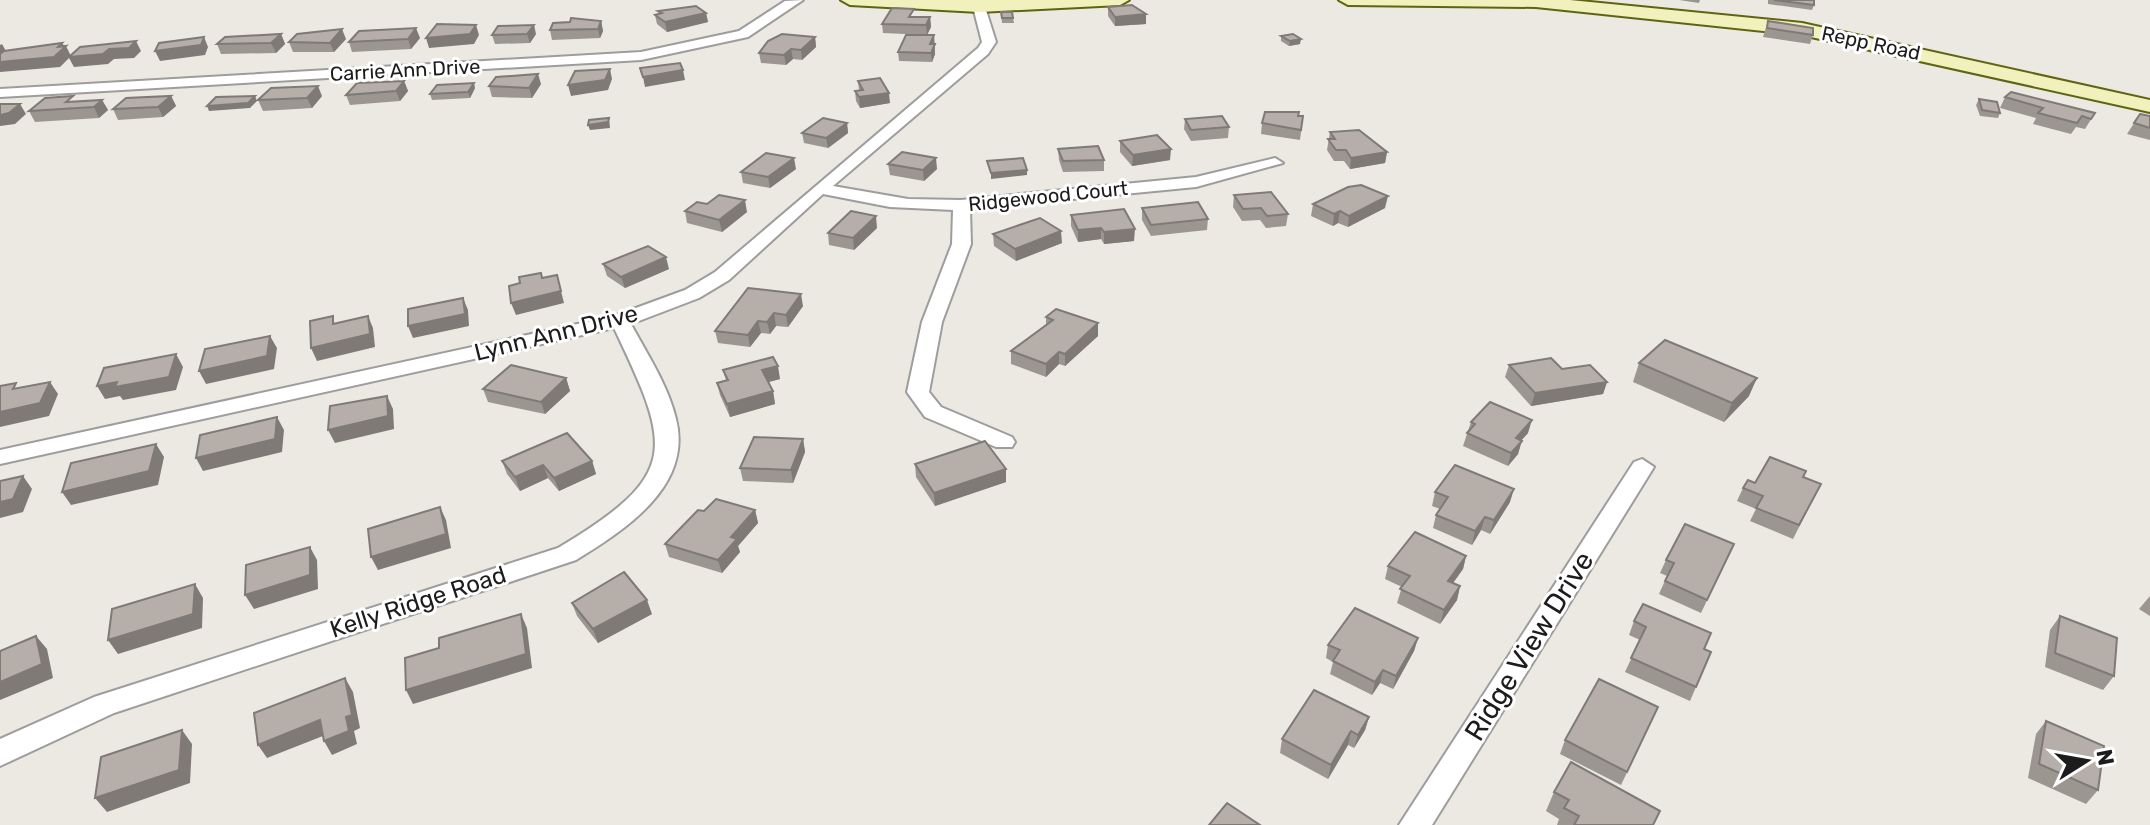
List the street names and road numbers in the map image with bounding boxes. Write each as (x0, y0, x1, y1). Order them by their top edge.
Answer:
street label: Repp Road (1819, 21, 1923, 65)
street label: Carrie Ann Drive (329, 54, 481, 86)
street label: Ridgewood Court (967, 176, 1129, 216)
street label: Lynn Ann Drive (471, 299, 641, 367)
street label: Ridge View Drive (1458, 545, 1600, 747)
street label: Kelly Ridge Road (326, 560, 510, 644)

